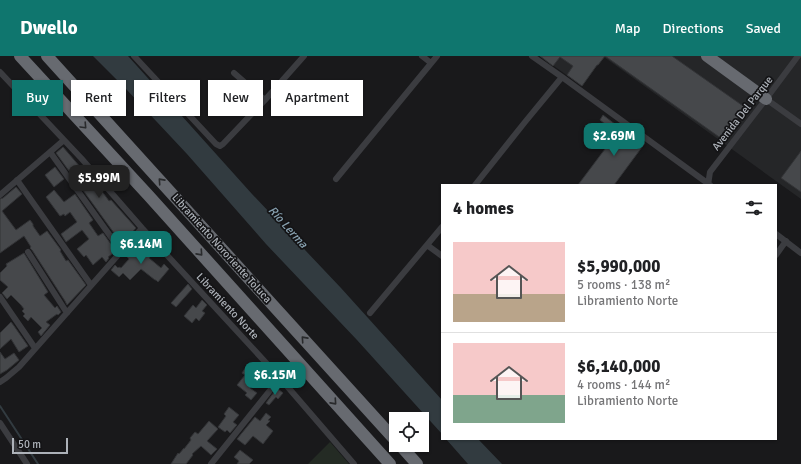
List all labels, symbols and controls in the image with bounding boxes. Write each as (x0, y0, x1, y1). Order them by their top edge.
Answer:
text: Dwello (20, 16, 78, 40)
text: Map (615, 20, 641, 37)
text: Directions (663, 20, 724, 37)
text: Saved (746, 20, 781, 37)
street label: Avenida Del Parque (709, 74, 775, 153)
chip: Buy (12, 80, 63, 116)
chip: Rent (71, 80, 126, 116)
chip: Filters (134, 80, 200, 116)
chip: New (208, 80, 263, 116)
chip: Apartment (271, 80, 363, 116)
one-way arrow (79, 121, 87, 129)
pin: $2.69M (581, 123, 647, 157)
text: $2.69M (593, 128, 635, 144)
pin: $5.99M (66, 165, 132, 199)
text: $5.99M (78, 170, 120, 186)
one-way arrow (158, 178, 165, 185)
street label: Libramiento Nororiente Toluca (169, 191, 274, 306)
icon: filters (743, 197, 765, 219)
text: 4 homes (453, 198, 514, 219)
water label: Río Lerma (265, 203, 311, 252)
pin: $6.14M (108, 231, 174, 265)
text: $6.14M (120, 236, 162, 252)
one-way arrow (195, 248, 203, 256)
text: $5,990,000 (577, 256, 660, 277)
icon: home (485, 258, 533, 306)
street label: Libramiento Norte (194, 271, 262, 342)
text: 5 rooms · 138 m² (577, 277, 670, 293)
text: Libramiento Norte (577, 293, 678, 309)
one-way arrow (301, 336, 309, 344)
text: $6,140,000 (577, 356, 660, 377)
icon: home (485, 359, 533, 407)
pin: $6.15M (242, 362, 308, 396)
text: $6.15M (254, 367, 296, 383)
text: 4 rooms · 144 m² (577, 377, 670, 393)
text: Libramiento Norte (577, 393, 678, 409)
one-way arrow (329, 397, 336, 404)
map controls (389, 412, 429, 452)
button: locate (389, 412, 429, 452)
scale bar (12, 436, 68, 455)
text: 50 m (18, 438, 41, 451)

